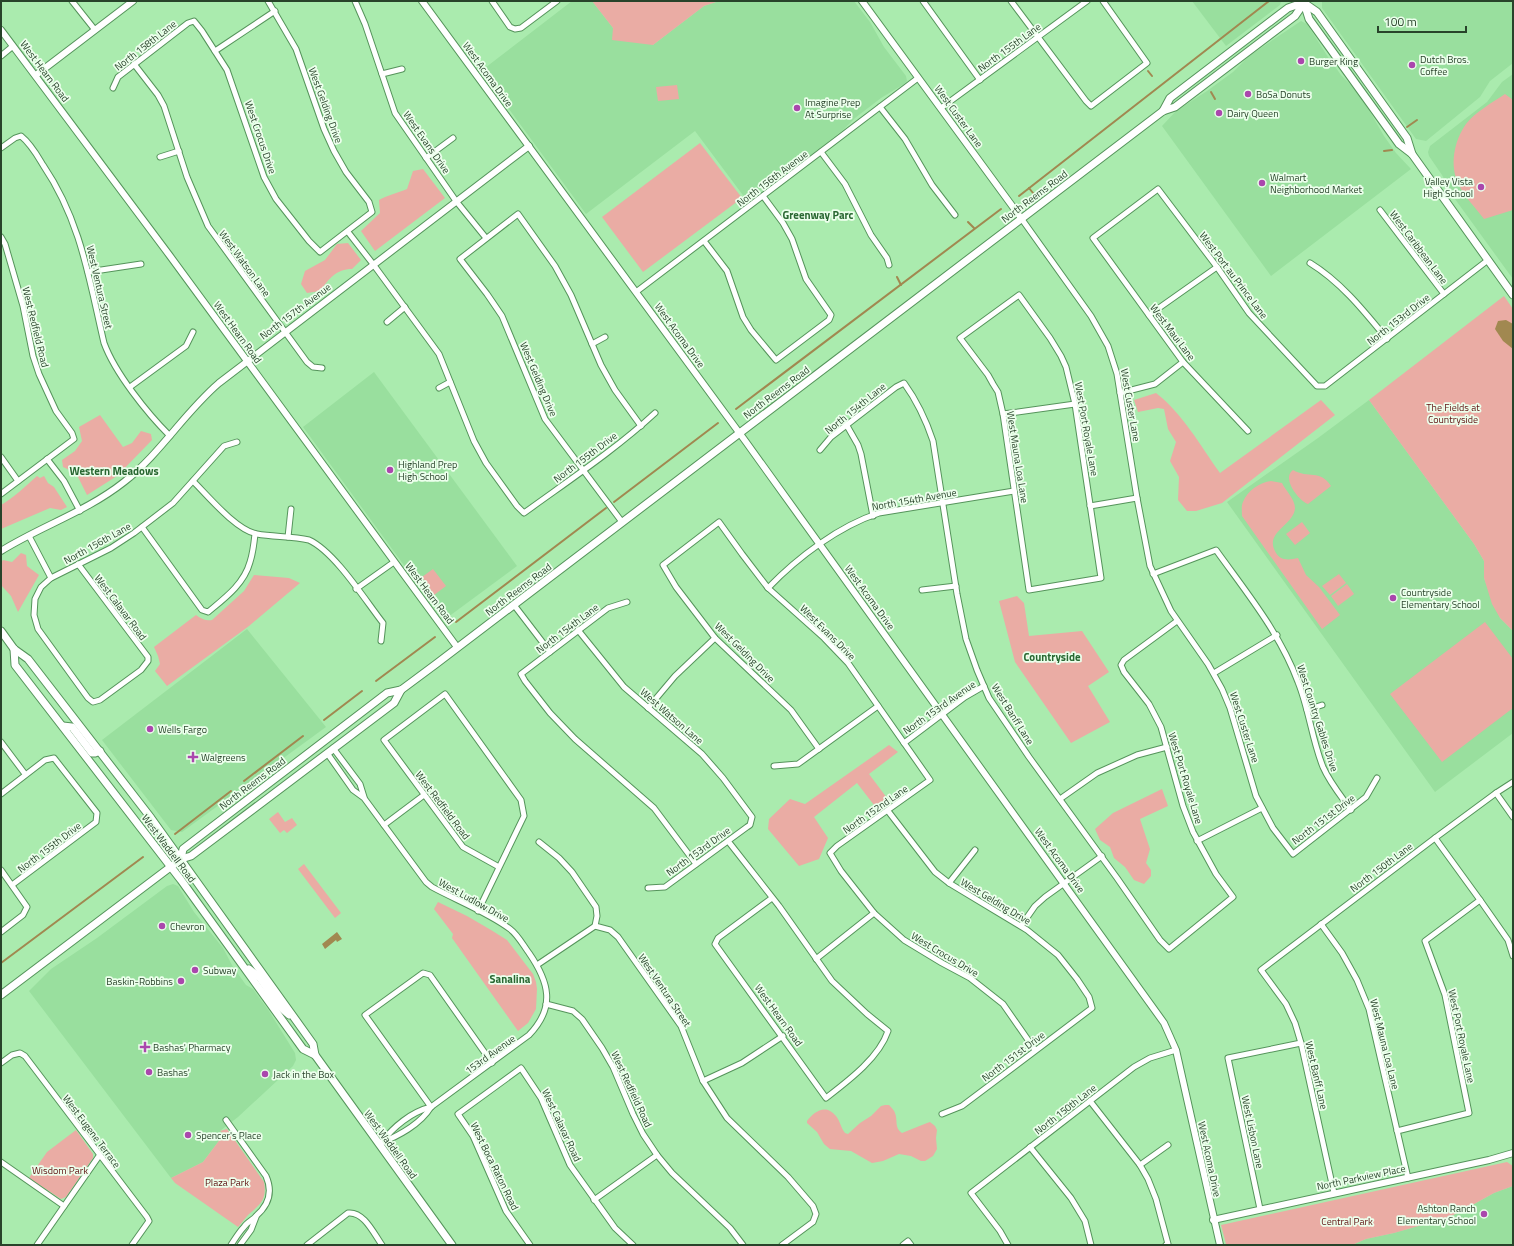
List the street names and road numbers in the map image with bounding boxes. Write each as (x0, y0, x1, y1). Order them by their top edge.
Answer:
street label: North 158th Lane (111, 17, 179, 74)
street label: North 155th Lane (975, 19, 1044, 75)
street label: West Hearn Road (16, 37, 73, 105)
street label: West Acoma Drive (459, 39, 516, 110)
street label: West Gelding Drive (305, 65, 346, 145)
street label: West Custer Lane (931, 82, 986, 151)
street label: West Crocus Drive (241, 99, 280, 176)
street label: West Evans Drive (399, 108, 454, 177)
street label: North 156th Avenue (734, 147, 811, 210)
street label: North Reems Road (998, 166, 1071, 226)
street label: West Caribbean Lane (1386, 207, 1451, 287)
street label: West Watson Lane (215, 227, 274, 300)
street label: West Port au Prince Lane (1196, 229, 1271, 322)
street label: West Ventura Street (83, 244, 117, 331)
street label: North 157th Avenue (257, 280, 334, 343)
street label: West Redfield Road (18, 285, 53, 369)
street label: North 153rd Drive (1364, 290, 1433, 349)
street label: West Hearn Road (210, 298, 265, 366)
street label: West Acoma Drive (651, 300, 708, 371)
street label: West Maui Lane (1146, 301, 1199, 364)
street label: West Gelding Drive (516, 340, 561, 419)
street label: North Reems Road (740, 362, 813, 422)
street label: West Custer Lane (1117, 367, 1144, 443)
street label: North 154th Lane (822, 379, 889, 438)
street label: West Port Royale Lane (1071, 381, 1102, 477)
street label: West Mauna Loa Lane (1003, 410, 1032, 504)
street label: North 155th Drive (550, 428, 620, 486)
street label: North 154th Avenue (871, 485, 958, 514)
street label: North 156th Lane (61, 519, 134, 568)
street label: West Hearn Road (401, 559, 458, 627)
street label: North Reems Road (482, 559, 555, 619)
street label: West Acoma Drive (841, 562, 898, 633)
street label: West Calavar Road (91, 571, 150, 643)
street label: North 154th Lane (533, 600, 602, 657)
street label: West Evans Drive (796, 601, 859, 664)
street label: West Gelding Drive (711, 619, 778, 686)
street label: West Country Gables Drive (1293, 663, 1342, 774)
street label: North 153rd Avenue (900, 677, 979, 738)
street label: West Banff Lane (988, 681, 1037, 748)
street label: West Watson Lane (637, 685, 706, 748)
street label: West Custer Lane (1226, 690, 1263, 765)
street label: West Port Royale Lane (1164, 730, 1207, 826)
street label: North Reems Road (216, 753, 289, 813)
street label: West Redfield Road (412, 768, 473, 843)
street label: North 152nd Lane (840, 781, 911, 837)
street label: North 151st Drive (1289, 791, 1358, 848)
street label: West Waddell Road (138, 811, 199, 886)
street label: North 155th Drive (14, 818, 84, 876)
street label: North 153rd Drive (663, 823, 733, 880)
street label: West Acoma Drive (1031, 825, 1088, 896)
street label: North 150th Lane (1347, 839, 1416, 896)
street label: West Gelding Drive (958, 874, 1034, 928)
street label: West Ludlow Drive (436, 875, 512, 926)
street label: West Crocus Drive (908, 928, 981, 981)
street label: West Ventura Street (635, 951, 695, 1030)
street label: West Hearn Road (751, 981, 806, 1049)
street label: West Port Royale Lane (1444, 988, 1479, 1084)
street label: West Mauna Loa Lane (1366, 997, 1403, 1091)
street label: North 151st Drive (979, 1028, 1048, 1085)
street label: 153rd Avenue (462, 1031, 519, 1078)
street label: West Banff Lane (1301, 1039, 1332, 1111)
street label: West Redfield Road (607, 1049, 656, 1130)
street label: North 150th Lane (1031, 1081, 1099, 1138)
street label: West Calavar Road (538, 1086, 585, 1164)
street label: West Eugene Terrace (59, 1092, 124, 1171)
street label: West Lisbon Lane (1237, 1094, 1268, 1170)
street label: West Waddell Road (360, 1107, 421, 1182)
street label: West Boca Raton Road (467, 1120, 522, 1213)
street label: West Acoma Drive (1194, 1120, 1225, 1198)
street label: North Parkview Place (1315, 1161, 1407, 1194)

